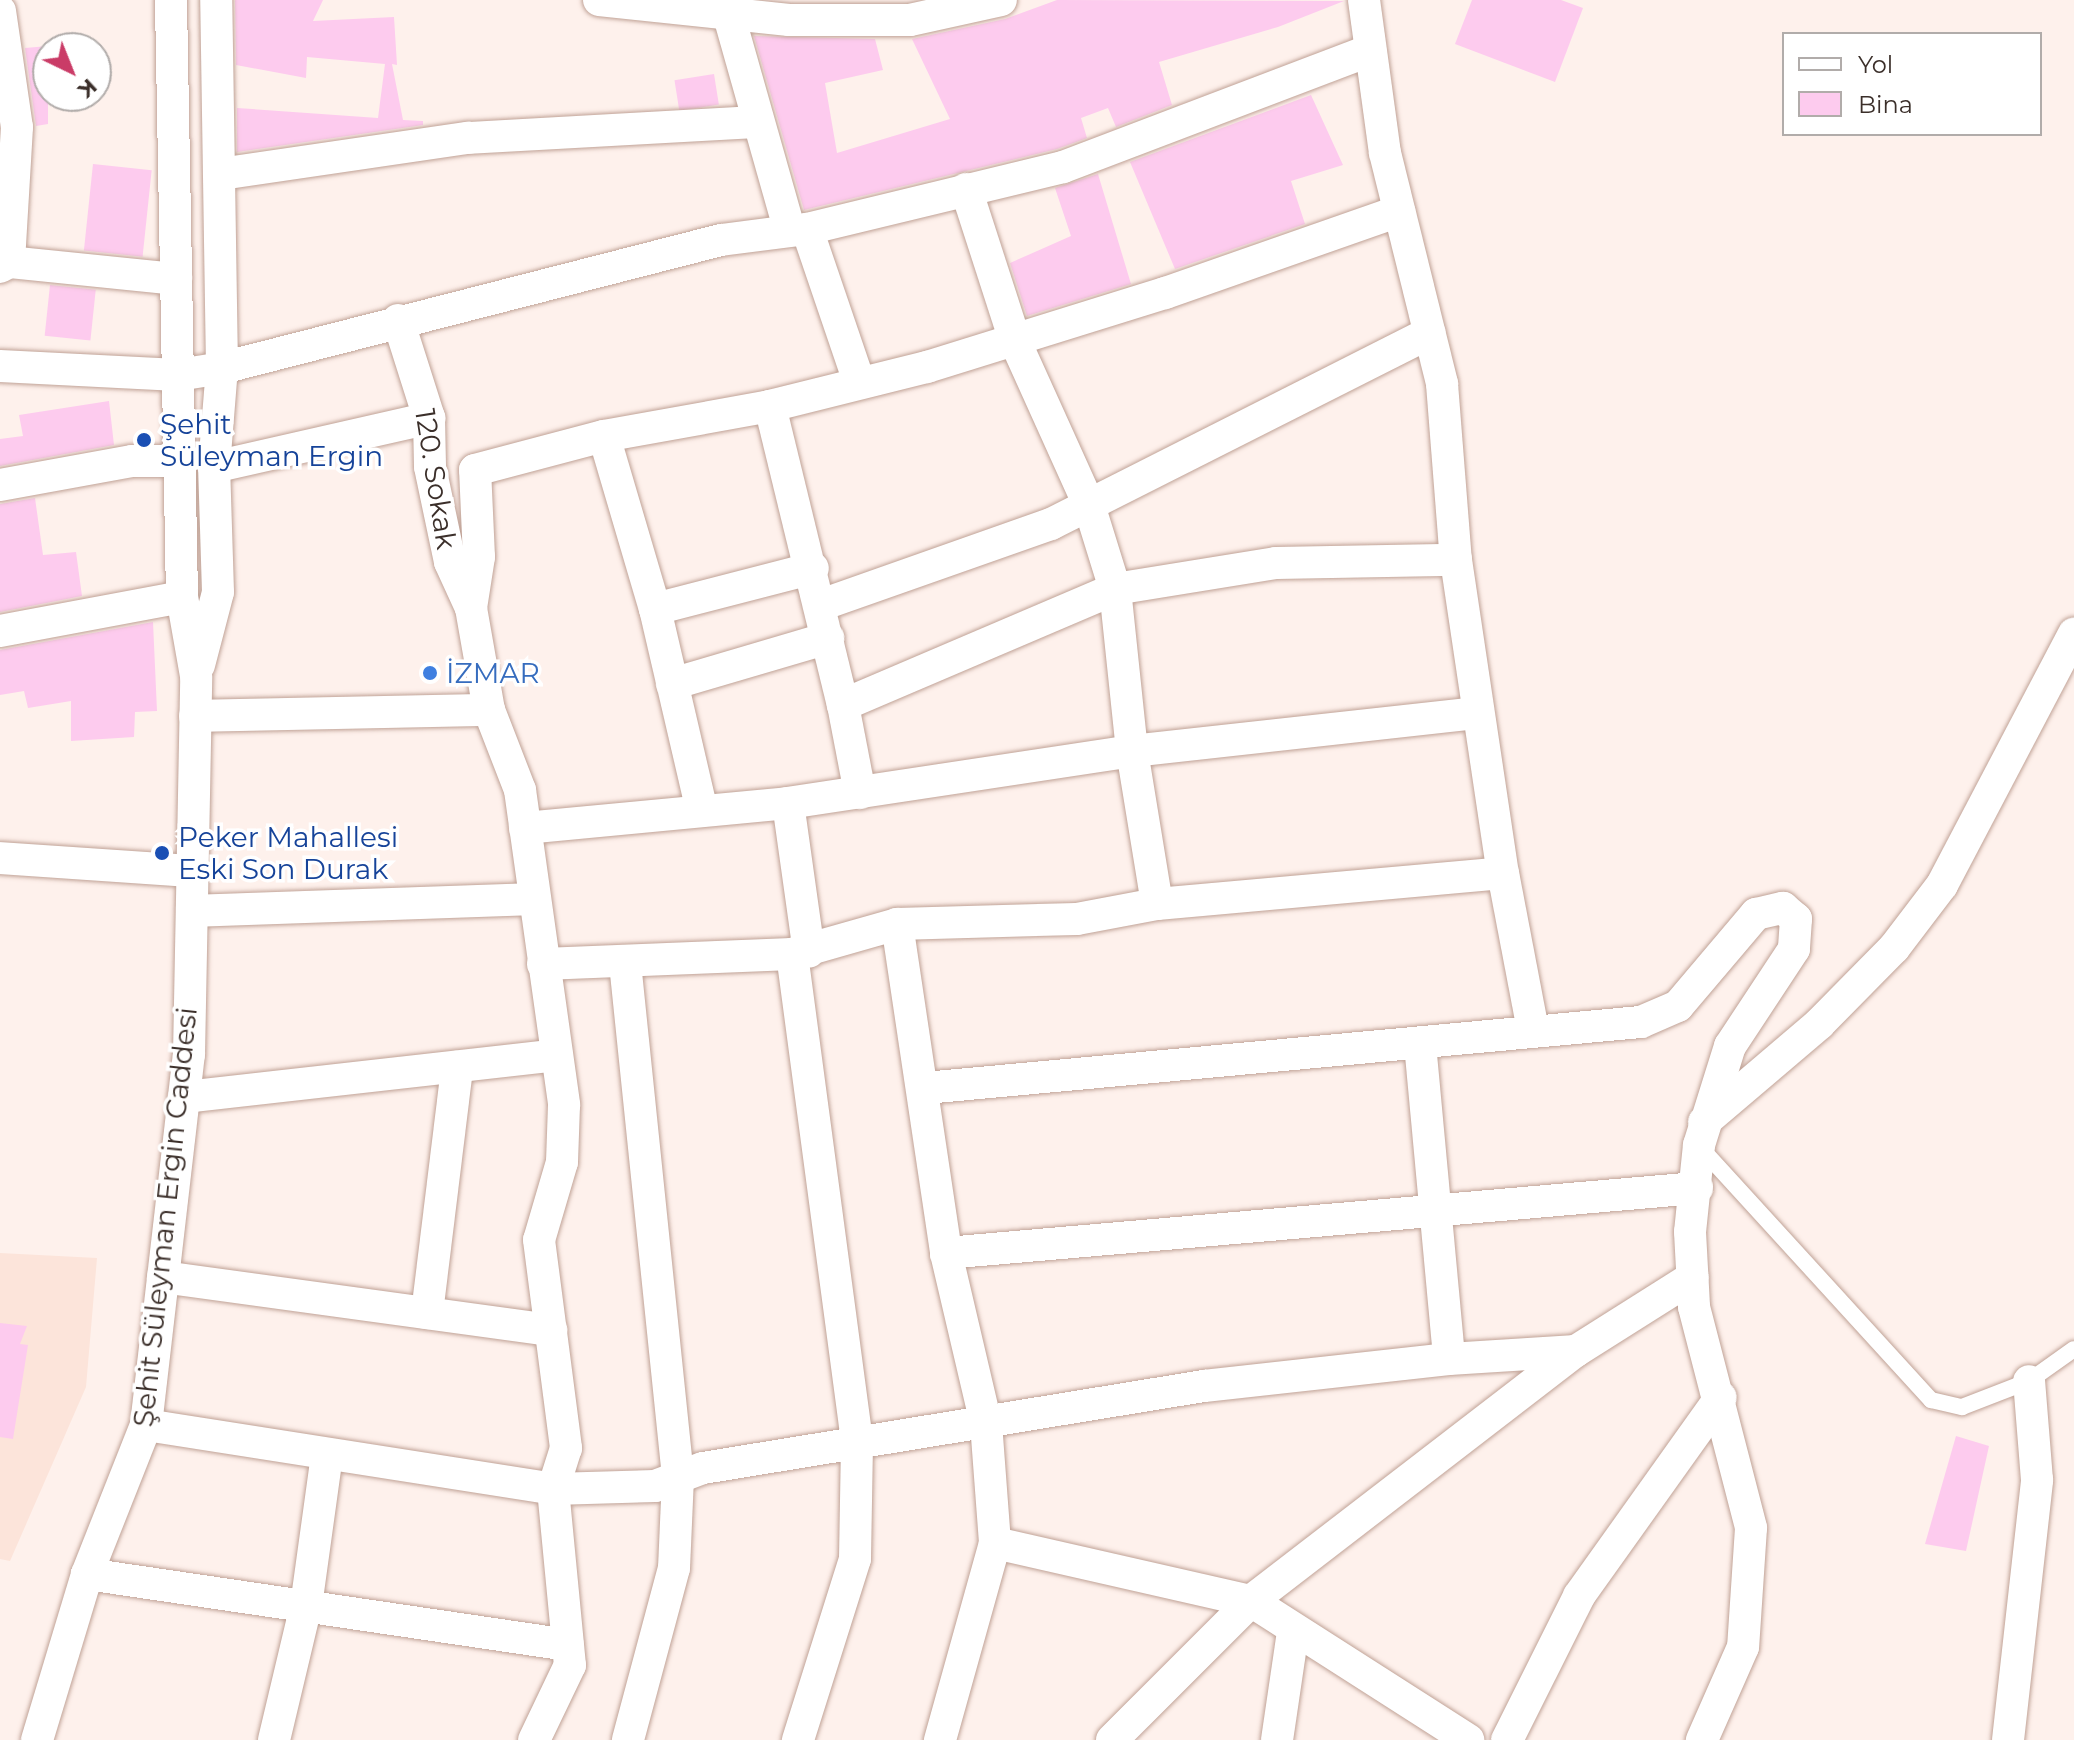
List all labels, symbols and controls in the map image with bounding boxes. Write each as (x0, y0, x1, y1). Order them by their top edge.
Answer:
north arrow (32, 32, 112, 112)
legend (1782, 32, 2042, 136)
text: Yol (1858, 50, 1893, 79)
text: K (72, 73, 103, 104)
text: Bina (1858, 90, 1913, 119)
street label: 120. Sokak (408, 406, 464, 552)
place label: Şehit Süleyman Ergin (160, 407, 383, 473)
marker: Şehit Süleyman Ergin (135, 431, 153, 449)
place label: İZMAR (446, 656, 540, 690)
marker: İZMAR (421, 664, 439, 682)
place label: Peker Mahallesi Eski Son Durak (178, 820, 398, 886)
marker: Peker Mahallesi Eski Son Durak (153, 844, 171, 862)
street label: Şehit Süleyman Ergin Caddesi (126, 1005, 204, 1429)

